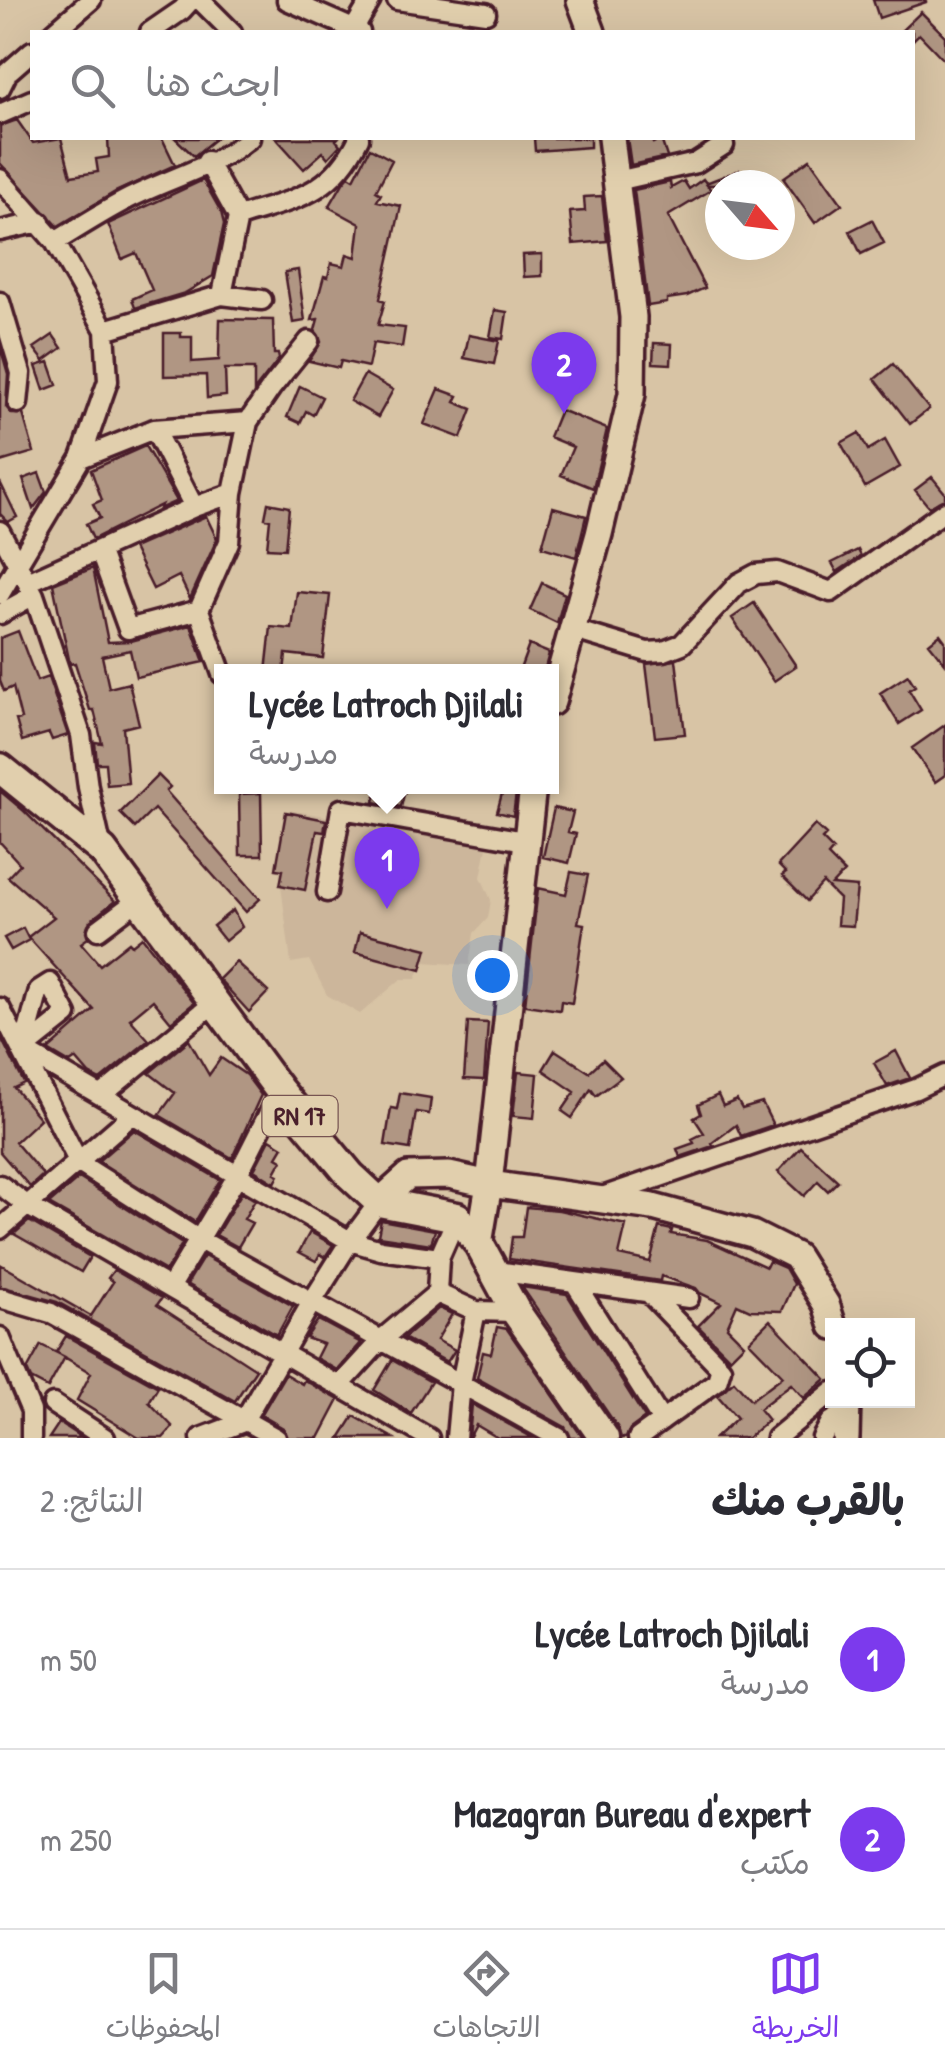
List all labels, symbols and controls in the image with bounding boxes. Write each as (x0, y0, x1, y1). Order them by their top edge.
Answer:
search box (30, 30, 915, 140)
text: ابحث هنا (145, 56, 281, 108)
icon: search (65, 58, 120, 113)
north arrow (705, 170, 795, 260)
pin: 2 (532, 332, 596, 414)
popup (214, 664, 559, 794)
text: Lycée Latroch Djilali (249, 677, 524, 729)
text: مدرسة (249, 731, 338, 774)
pin: 1 (354, 826, 420, 909)
your location (467, 950, 518, 1001)
road number: RN 17 (262, 1096, 338, 1136)
map controls (825, 1318, 915, 1408)
button: locate (825, 1318, 915, 1408)
text: بالقرب منك (711, 1471, 905, 1528)
text: النتائج: 2 (40, 1479, 144, 1522)
text: Lycée Latroch Djilali (535, 1607, 810, 1659)
text: 50 m (40, 1638, 97, 1681)
text: 1 (867, 1638, 878, 1681)
text: مدرسة (721, 1661, 810, 1704)
text: Mazagran Bureau d'expert (454, 1787, 810, 1839)
text: 250 m (40, 1818, 112, 1861)
text: 2 (865, 1818, 880, 1861)
text: مكتب (740, 1841, 810, 1884)
tab: المحفوظات (106, 1946, 221, 2052)
tab: الاتجاهات (432, 1946, 541, 2052)
tab: الخريطة (752, 1946, 839, 2052)

